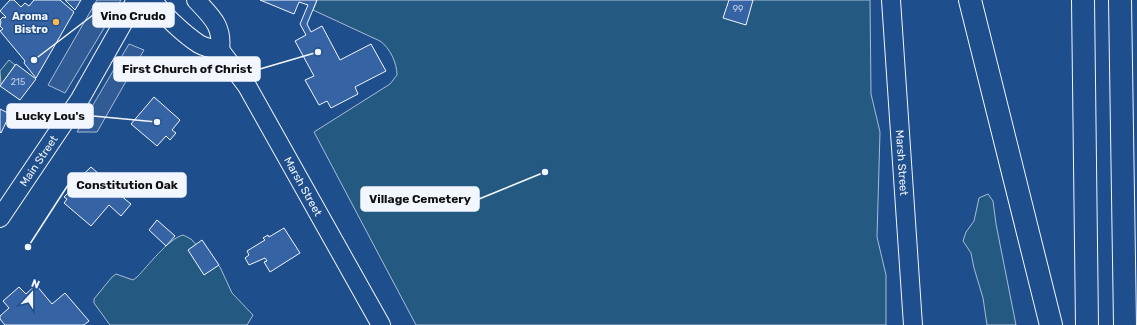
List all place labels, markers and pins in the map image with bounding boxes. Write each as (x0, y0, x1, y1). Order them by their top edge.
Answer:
callout: Vino Crudo (93, 3, 174, 27)
place label: Aroma Bistro (12, 10, 48, 36)
marker: Aroma Bistro (51, 17, 61, 27)
callout: First Church of Christ (114, 57, 260, 81)
callout: Lucky Lou's (7, 104, 93, 128)
callout: Constitution Oak (68, 173, 186, 197)
callout: Village Cemetery (361, 187, 479, 211)

